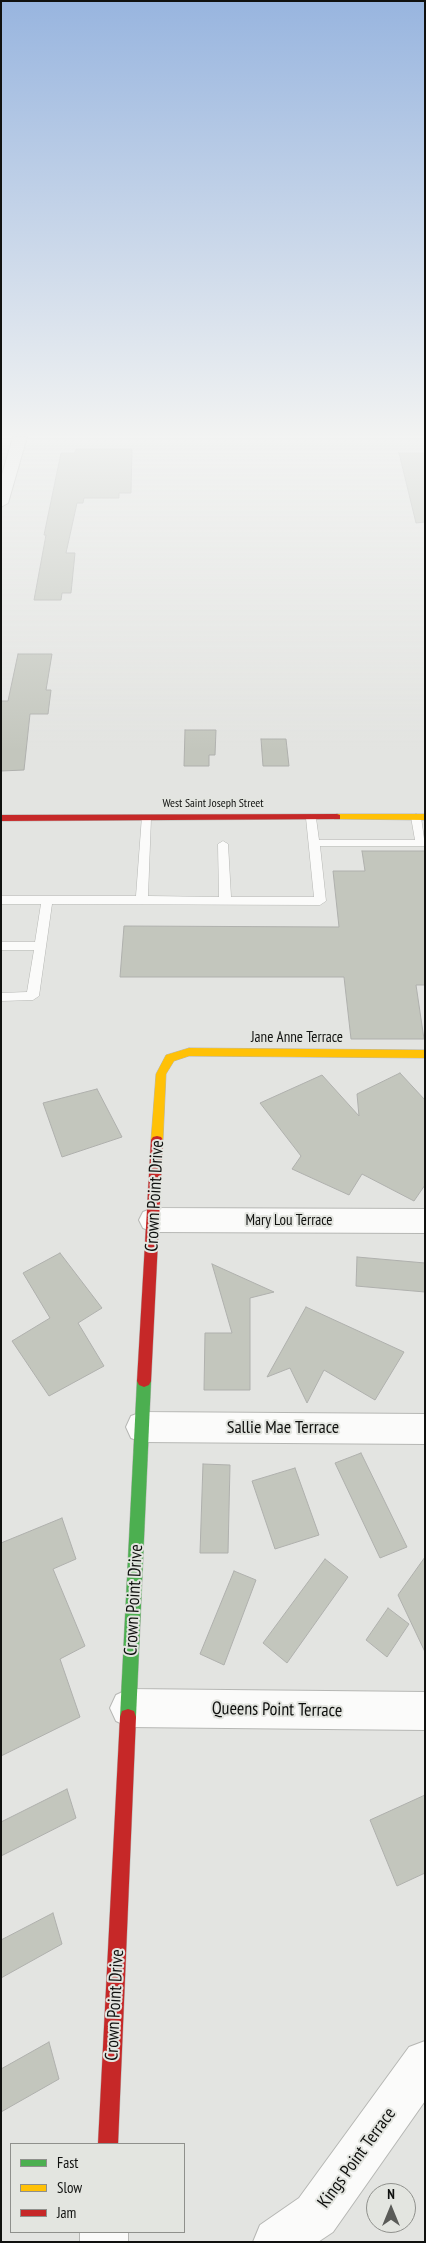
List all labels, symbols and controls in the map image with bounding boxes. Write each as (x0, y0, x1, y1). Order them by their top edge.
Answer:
street label: West Saint Joseph Street (162, 797, 264, 811)
street label: Jane Anne Terrace (251, 1029, 343, 1047)
street label: Crown Point Drive (141, 1140, 169, 1252)
street label: Mary Lou Terrace (245, 1212, 333, 1230)
street label: Sallie Mae Terrace (227, 1417, 339, 1439)
street label: Crown Point Drive (120, 1544, 148, 1656)
street label: Queens Point Terrace (212, 1698, 342, 1722)
street label: Crown Point Drive (101, 1949, 129, 2061)
street label: Kings Point Terrace (313, 2104, 401, 2212)
legend (10, 2143, 185, 2233)
text: Fast (57, 2153, 78, 2172)
text: Slow (57, 2178, 82, 2197)
north arrow (366, 2183, 416, 2233)
text: N (387, 2185, 395, 2203)
text: Jam (57, 2203, 76, 2222)

